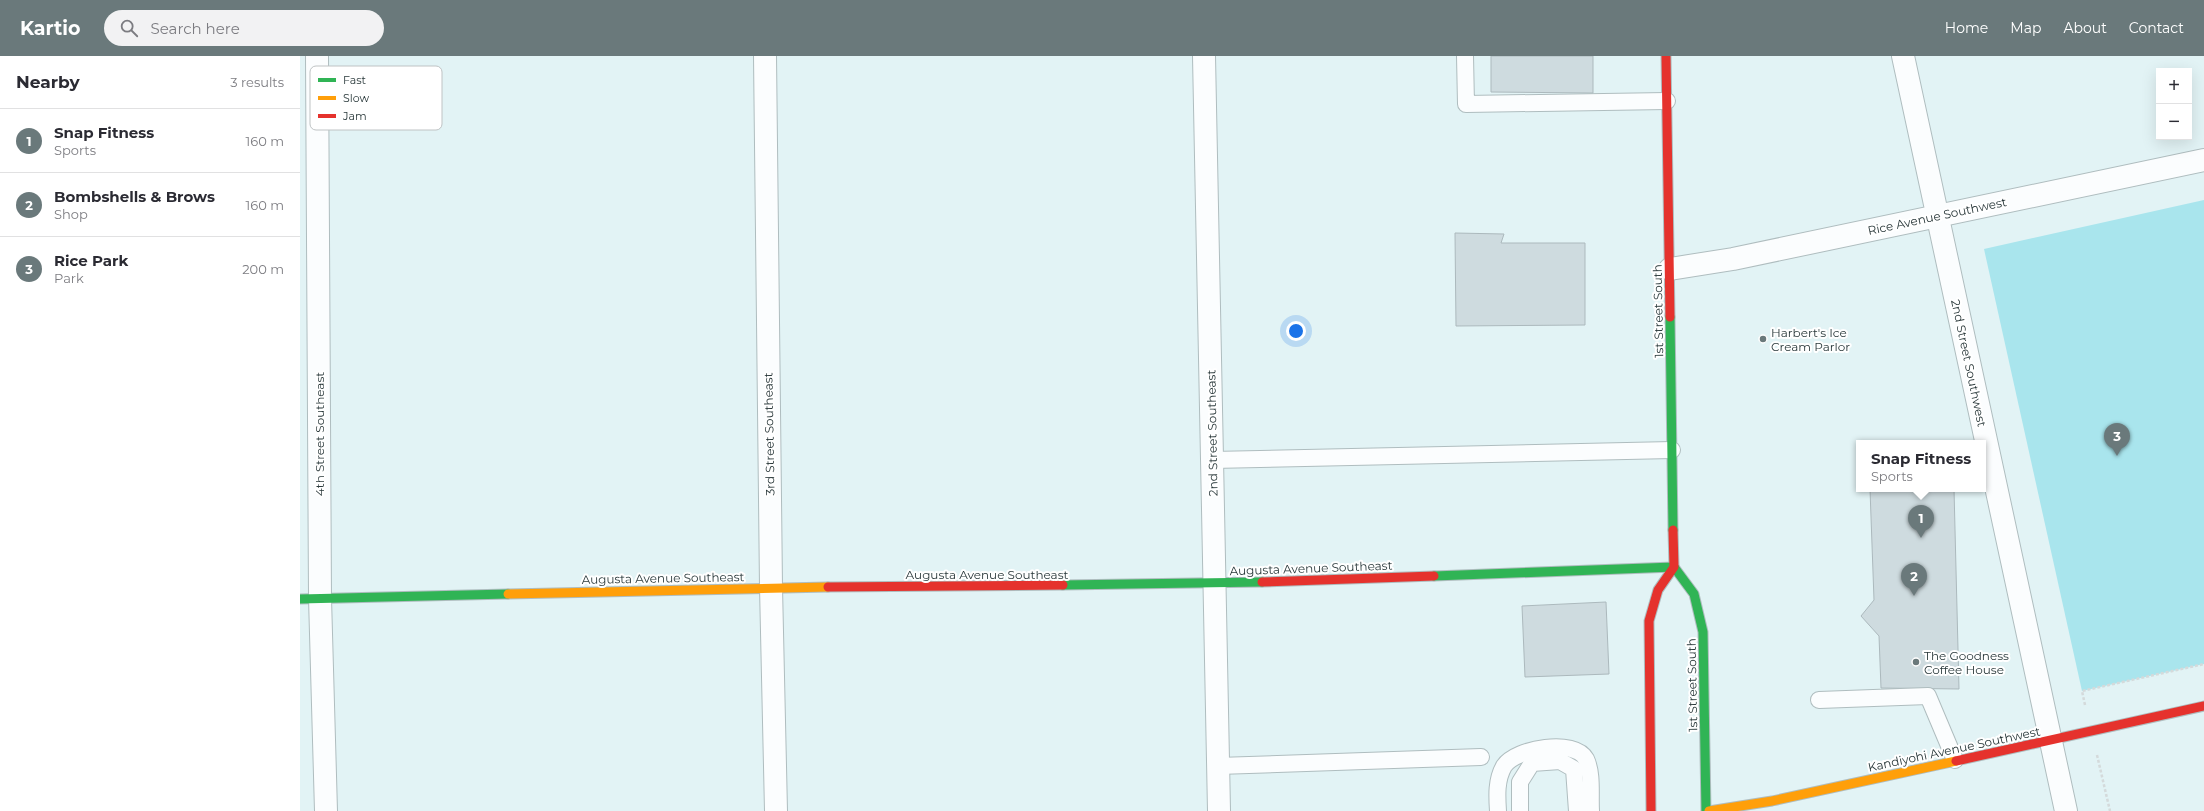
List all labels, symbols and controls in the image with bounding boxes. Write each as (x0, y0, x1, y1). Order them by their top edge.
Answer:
search box (104, 10, 384, 46)
text: Kartio (20, 17, 80, 40)
icon: search (118, 17, 140, 39)
text: Search here (150, 19, 240, 38)
text: Home (1945, 19, 1988, 37)
text: Map (2010, 19, 2041, 37)
text: About (2063, 19, 2107, 37)
text: Contact (2129, 19, 2184, 37)
legend (310, 66, 442, 130)
map controls (2156, 68, 2192, 140)
button: + (2156, 68, 2192, 104)
text: Nearby (16, 72, 80, 92)
text: Fast (343, 73, 367, 87)
text: 3 results (230, 74, 284, 90)
text: Slow (343, 91, 369, 105)
button: − (2156, 104, 2192, 140)
text: Jam (342, 109, 367, 123)
text: Snap Fitness (54, 123, 154, 142)
text: 1 (26, 133, 32, 149)
text: 160 m (246, 133, 284, 149)
text: Sports (54, 142, 96, 158)
text: Bombshells & Brows (54, 187, 215, 206)
street label: Rice Avenue Southwest (1866, 194, 2008, 238)
text: 2 (25, 197, 33, 213)
text: 160 m (246, 197, 284, 213)
text: Shop (54, 206, 88, 222)
text: Rice Park (54, 251, 128, 270)
text: 3 (25, 261, 33, 277)
text: 200 m (242, 261, 284, 277)
street label: 1st Street South (1650, 264, 1666, 358)
text: Park (54, 270, 84, 286)
street label: 2nd Street Southwest (1948, 298, 1990, 428)
your location (1286, 321, 1306, 341)
place label: Harbert's Ice Cream Parlor (1771, 325, 1850, 354)
marker: Harbert's Ice Cream Parlor (1758, 334, 1768, 344)
street label: 2nd Street Southeast (1203, 370, 1221, 496)
street label: 4th Street Southeast (312, 372, 327, 496)
street label: 3rd Street Southeast (760, 372, 778, 496)
pin: 3 (2104, 423, 2130, 456)
popup (1856, 440, 1986, 492)
text: Snap Fitness (1871, 449, 1971, 468)
text: Sports (1871, 468, 1913, 484)
pin: 1 (1908, 505, 1934, 538)
street label: Augusta Avenue Southeast (1229, 558, 1393, 578)
pin: 2 (1901, 563, 1927, 596)
street label: Augusta Avenue Southeast (906, 567, 1069, 582)
street label: Augusta Avenue Southeast (581, 569, 745, 587)
street label: 1st Street South (1684, 638, 1700, 732)
place label: The Goodness Coffee House (1924, 648, 2009, 677)
marker: The Goodness Coffee House (1911, 657, 1921, 667)
street label: Kandiyohi Avenue Southwest (1866, 723, 2042, 775)

